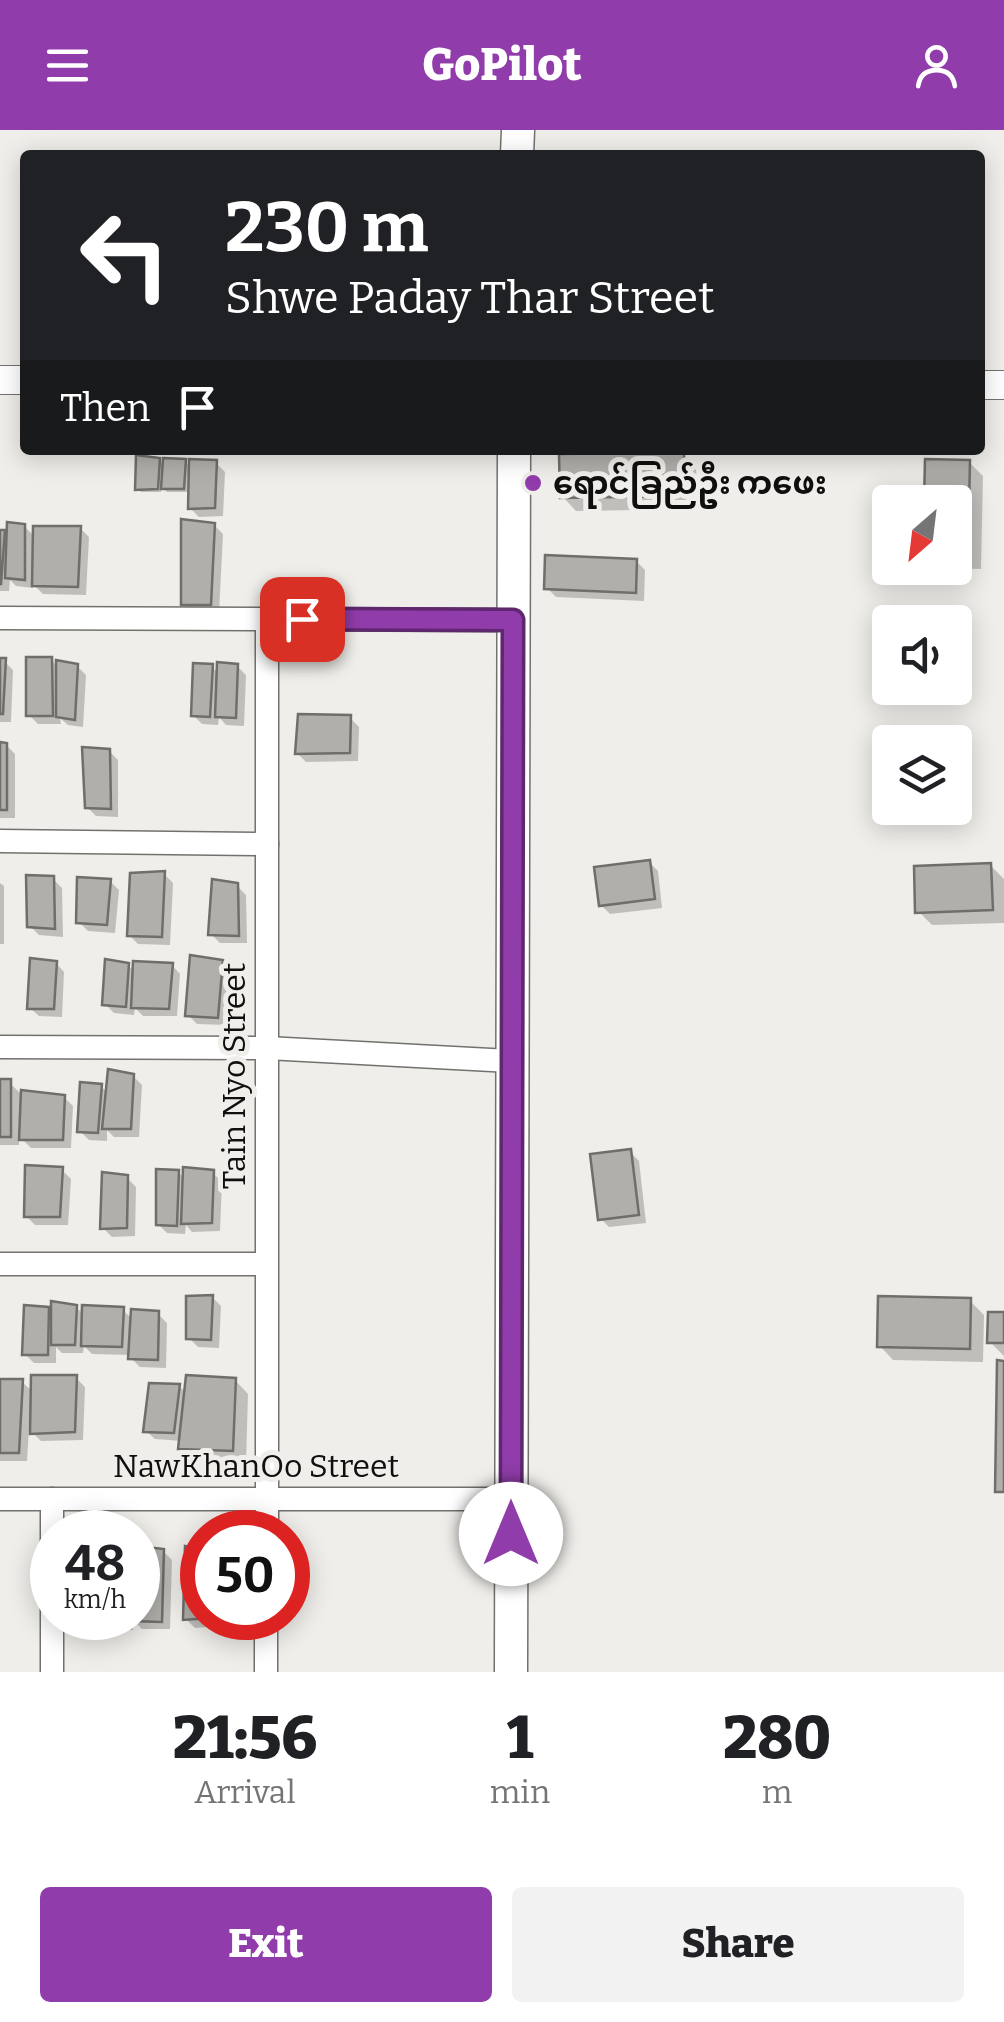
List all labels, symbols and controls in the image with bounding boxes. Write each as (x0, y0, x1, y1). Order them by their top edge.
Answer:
icon: menu (40, 38, 95, 93)
text: GoPilot (422, 38, 582, 92)
icon: person (909, 38, 964, 93)
text: 230 m (225, 186, 429, 270)
icon: left (60, 190, 190, 320)
text: Shwe Paday Thar Street (225, 271, 714, 325)
icon: arrive (170, 380, 225, 435)
text: Then (60, 385, 150, 431)
place label: ရောင်ခြည်ဦး ကဖေး (553, 461, 827, 509)
marker: ရောင်ခြည်ဦး ကဖေး (522, 472, 544, 494)
north arrow (872, 485, 972, 585)
map controls (872, 485, 972, 825)
pin (260, 577, 345, 662)
icon: arrive (275, 592, 330, 647)
button: sound (872, 605, 972, 705)
button: layers (872, 725, 972, 825)
street label: Tain Nyo Street (215, 962, 253, 1189)
street label: NawKhanOo Street (113, 1447, 400, 1485)
position arrow (459, 1482, 563, 1586)
speed limit sign: 50 (180, 1510, 310, 1640)
text: 48 (65, 1533, 125, 1593)
text: km/h (64, 1585, 126, 1615)
text: 21:56 (173, 1702, 317, 1774)
text: 1 (507, 1702, 533, 1774)
text: 280 (723, 1702, 831, 1774)
text: Arrival (194, 1773, 296, 1811)
text: min (490, 1773, 550, 1811)
text: m (762, 1773, 792, 1811)
button: Exit (40, 1887, 492, 2002)
button: Share (512, 1887, 964, 2002)

